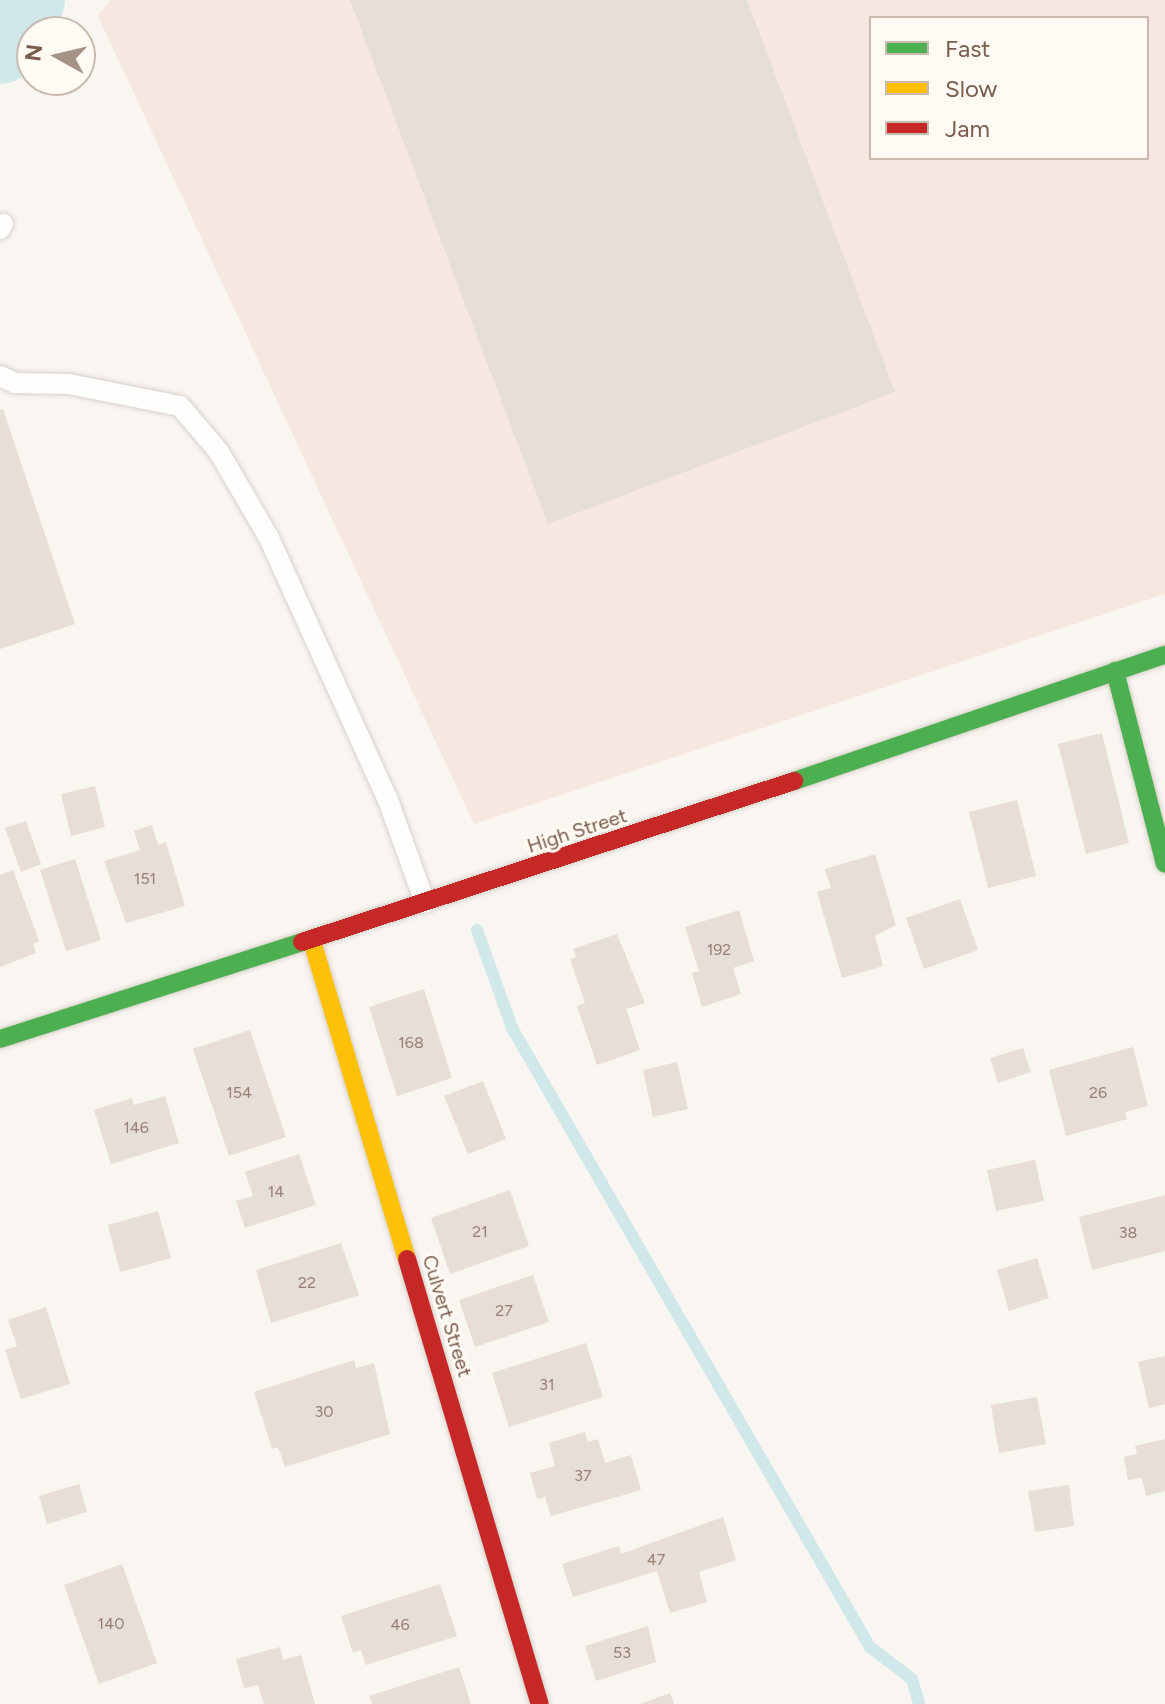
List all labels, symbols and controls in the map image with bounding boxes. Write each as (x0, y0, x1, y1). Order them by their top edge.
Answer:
north arrow (16, 16, 96, 96)
legend (869, 16, 1149, 160)
text: Fast (945, 34, 990, 63)
text: N (19, 43, 48, 63)
text: Slow (945, 74, 997, 103)
text: Jam (945, 114, 990, 143)
street label: High Street (524, 804, 630, 858)
house number: 151 (134, 869, 156, 889)
house number: 192 (707, 940, 731, 960)
house number: 168 (398, 1033, 424, 1053)
house number: 154 (226, 1083, 252, 1103)
house number: 26 (1089, 1083, 1107, 1103)
house number: 146 (123, 1118, 149, 1138)
house number: 14 (268, 1182, 284, 1202)
house number: 21 (472, 1222, 488, 1242)
house number: 38 (1119, 1223, 1137, 1243)
street label: Culvert Street (417, 1252, 477, 1380)
house number: 22 (298, 1273, 316, 1293)
house number: 27 (495, 1301, 513, 1321)
house number: 31 (539, 1375, 555, 1395)
house number: 30 (315, 1402, 333, 1422)
house number: 37 (574, 1466, 592, 1486)
house number: 47 (647, 1550, 665, 1570)
house number: 140 (98, 1614, 124, 1634)
house number: 46 (391, 1615, 409, 1635)
house number: 53 (613, 1643, 631, 1663)

